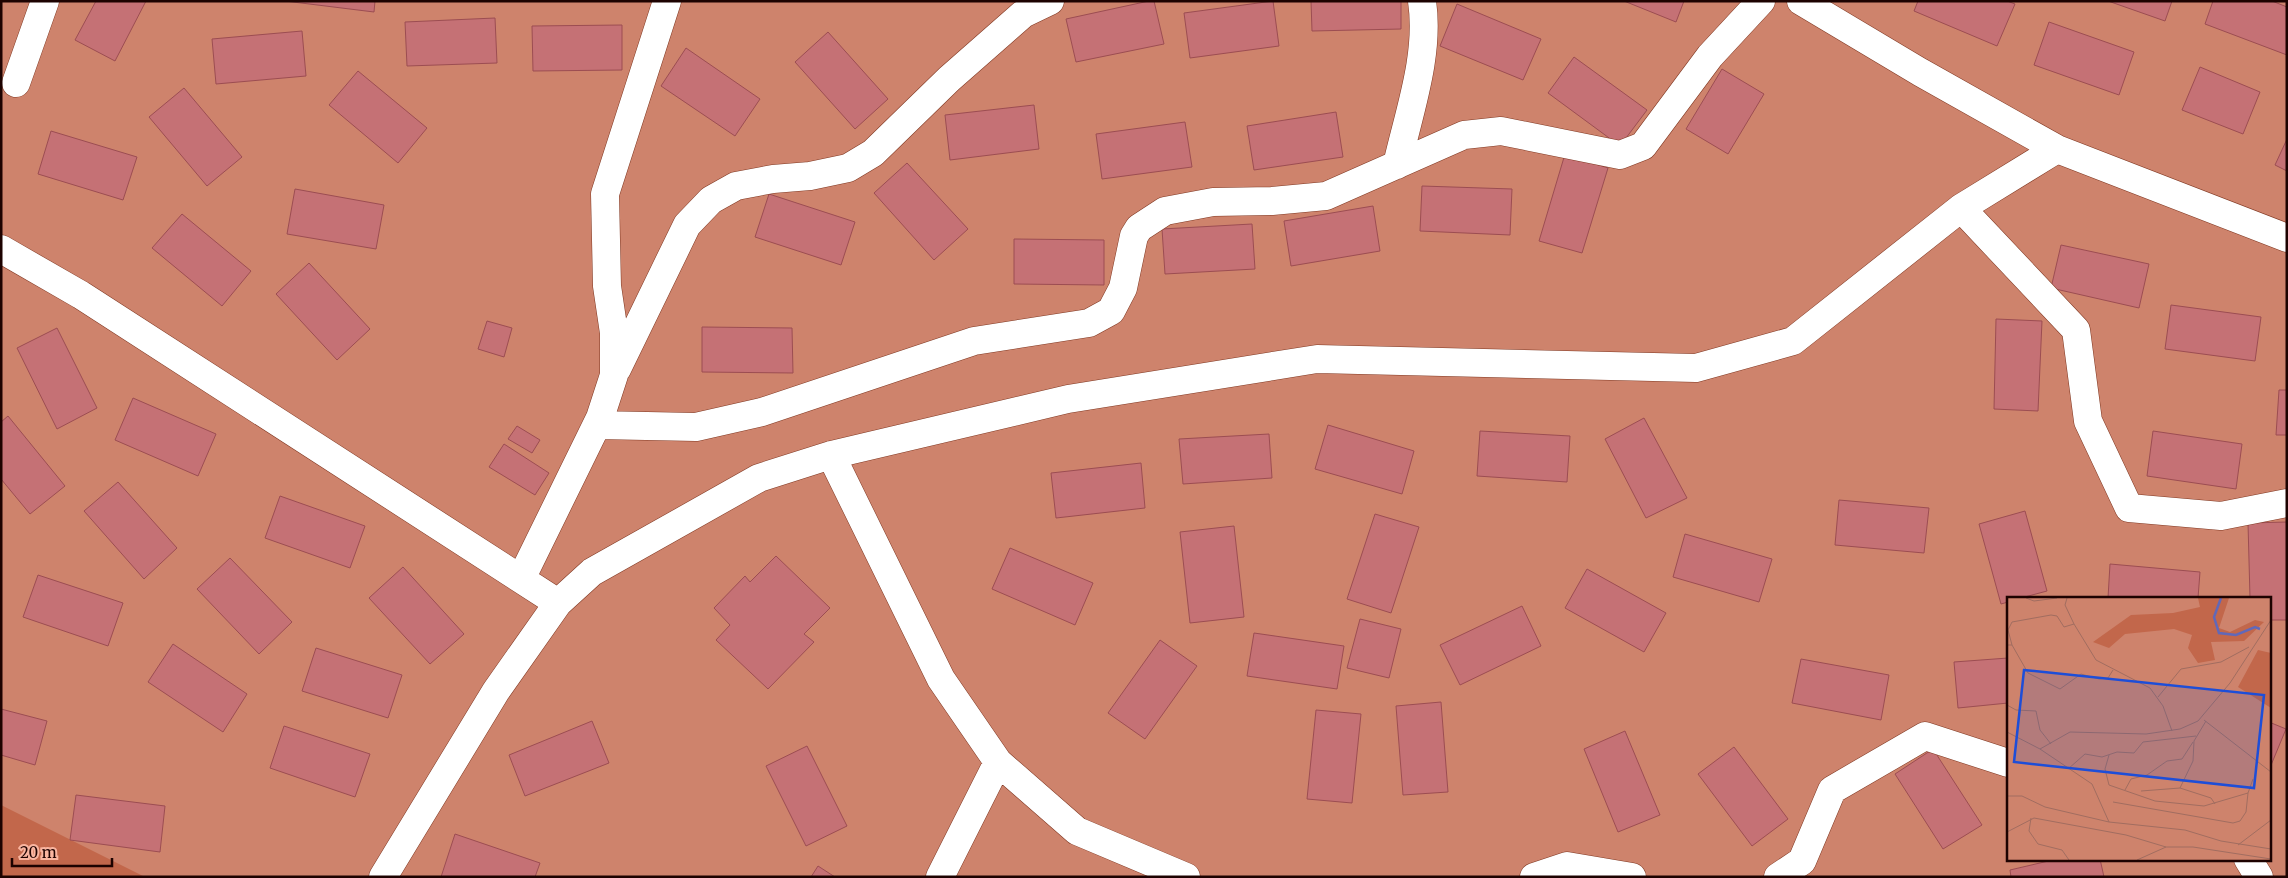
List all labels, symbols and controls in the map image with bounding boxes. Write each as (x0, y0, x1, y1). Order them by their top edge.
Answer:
inset map (2007, 597, 2270, 860)
scale bar (12, 836, 112, 868)
text: 20 m (20, 843, 57, 862)

